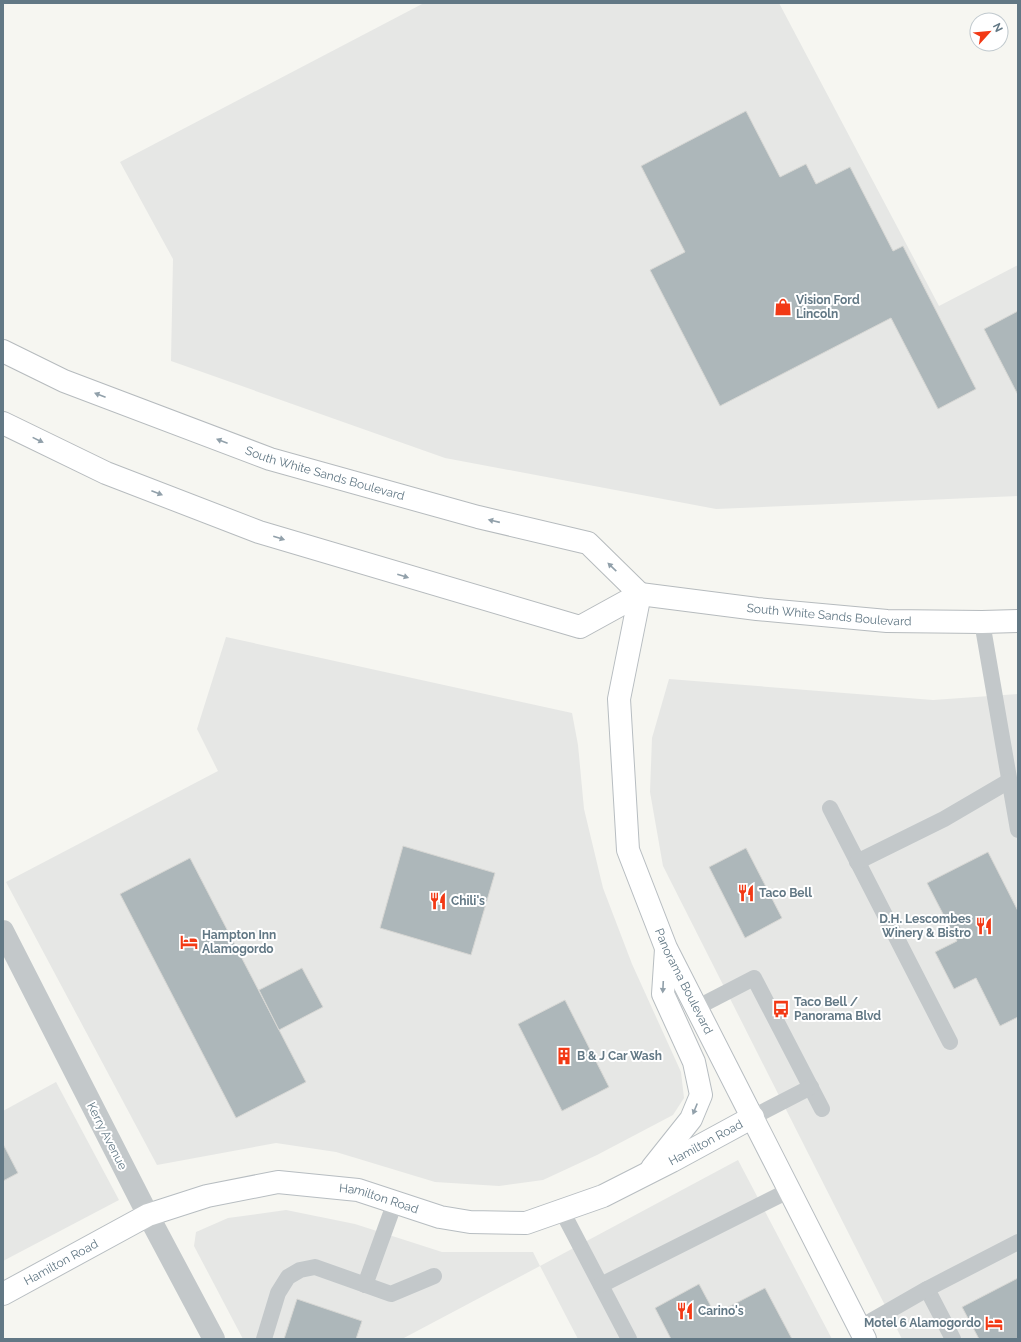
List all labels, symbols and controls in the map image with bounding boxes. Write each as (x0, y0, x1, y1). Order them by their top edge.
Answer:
north arrow (969, 12, 1009, 52)
text: N (990, 21, 1005, 34)
place label: Vision Ford Lincoln (796, 293, 860, 321)
shop icon: Vision Ford Lincoln (773, 297, 793, 317)
one-way arrow (94, 391, 106, 397)
one-way arrow (32, 437, 44, 443)
one-way arrow (216, 437, 228, 443)
street label: South White Sands Boulevard (243, 443, 406, 503)
one-way arrow (151, 490, 163, 496)
one-way arrow (488, 517, 501, 523)
one-way arrow (273, 535, 285, 541)
one-way arrow (607, 562, 617, 571)
one-way arrow (397, 573, 409, 579)
street label: South White Sands Boulevard (746, 601, 912, 628)
restaurant icon: Taco Bell (736, 883, 756, 903)
place label: Taco Bell (759, 886, 812, 900)
restaurant icon: Chili's (428, 891, 448, 911)
place label: Chili's (451, 894, 485, 908)
place label: D.H. Lescombes Winery & Bistro (879, 912, 971, 940)
restaurant icon: D.H. Lescombes Winery & Bistro (974, 916, 994, 936)
street label: Panorama Boulevard (652, 926, 716, 1036)
place label: Hampton Inn Alamogordo (202, 928, 276, 956)
hotel icon: Hampton Inn Alamogordo (179, 932, 199, 952)
one-way arrow (660, 981, 667, 993)
place label: Taco Bell / Panorama Blvd (794, 995, 881, 1023)
bus stop icon: Taco Bell / Panorama Blvd (771, 999, 791, 1019)
building icon: B & J Car Wash (554, 1046, 574, 1066)
place label: B & J Car Wash (577, 1049, 662, 1063)
street label: Kerry Avenue (84, 1100, 130, 1172)
one-way arrow (692, 1103, 698, 1115)
street label: Hamilton Road (666, 1117, 745, 1168)
street label: Hamilton Road (338, 1181, 420, 1216)
street label: Hamilton Road (22, 1237, 100, 1288)
restaurant icon: Carino's (675, 1301, 695, 1321)
place label: Carino's (698, 1304, 744, 1318)
hotel icon: Motel 6 Alamogordo (984, 1313, 1004, 1333)
place label: Motel 6 Alamogordo (864, 1316, 981, 1330)

